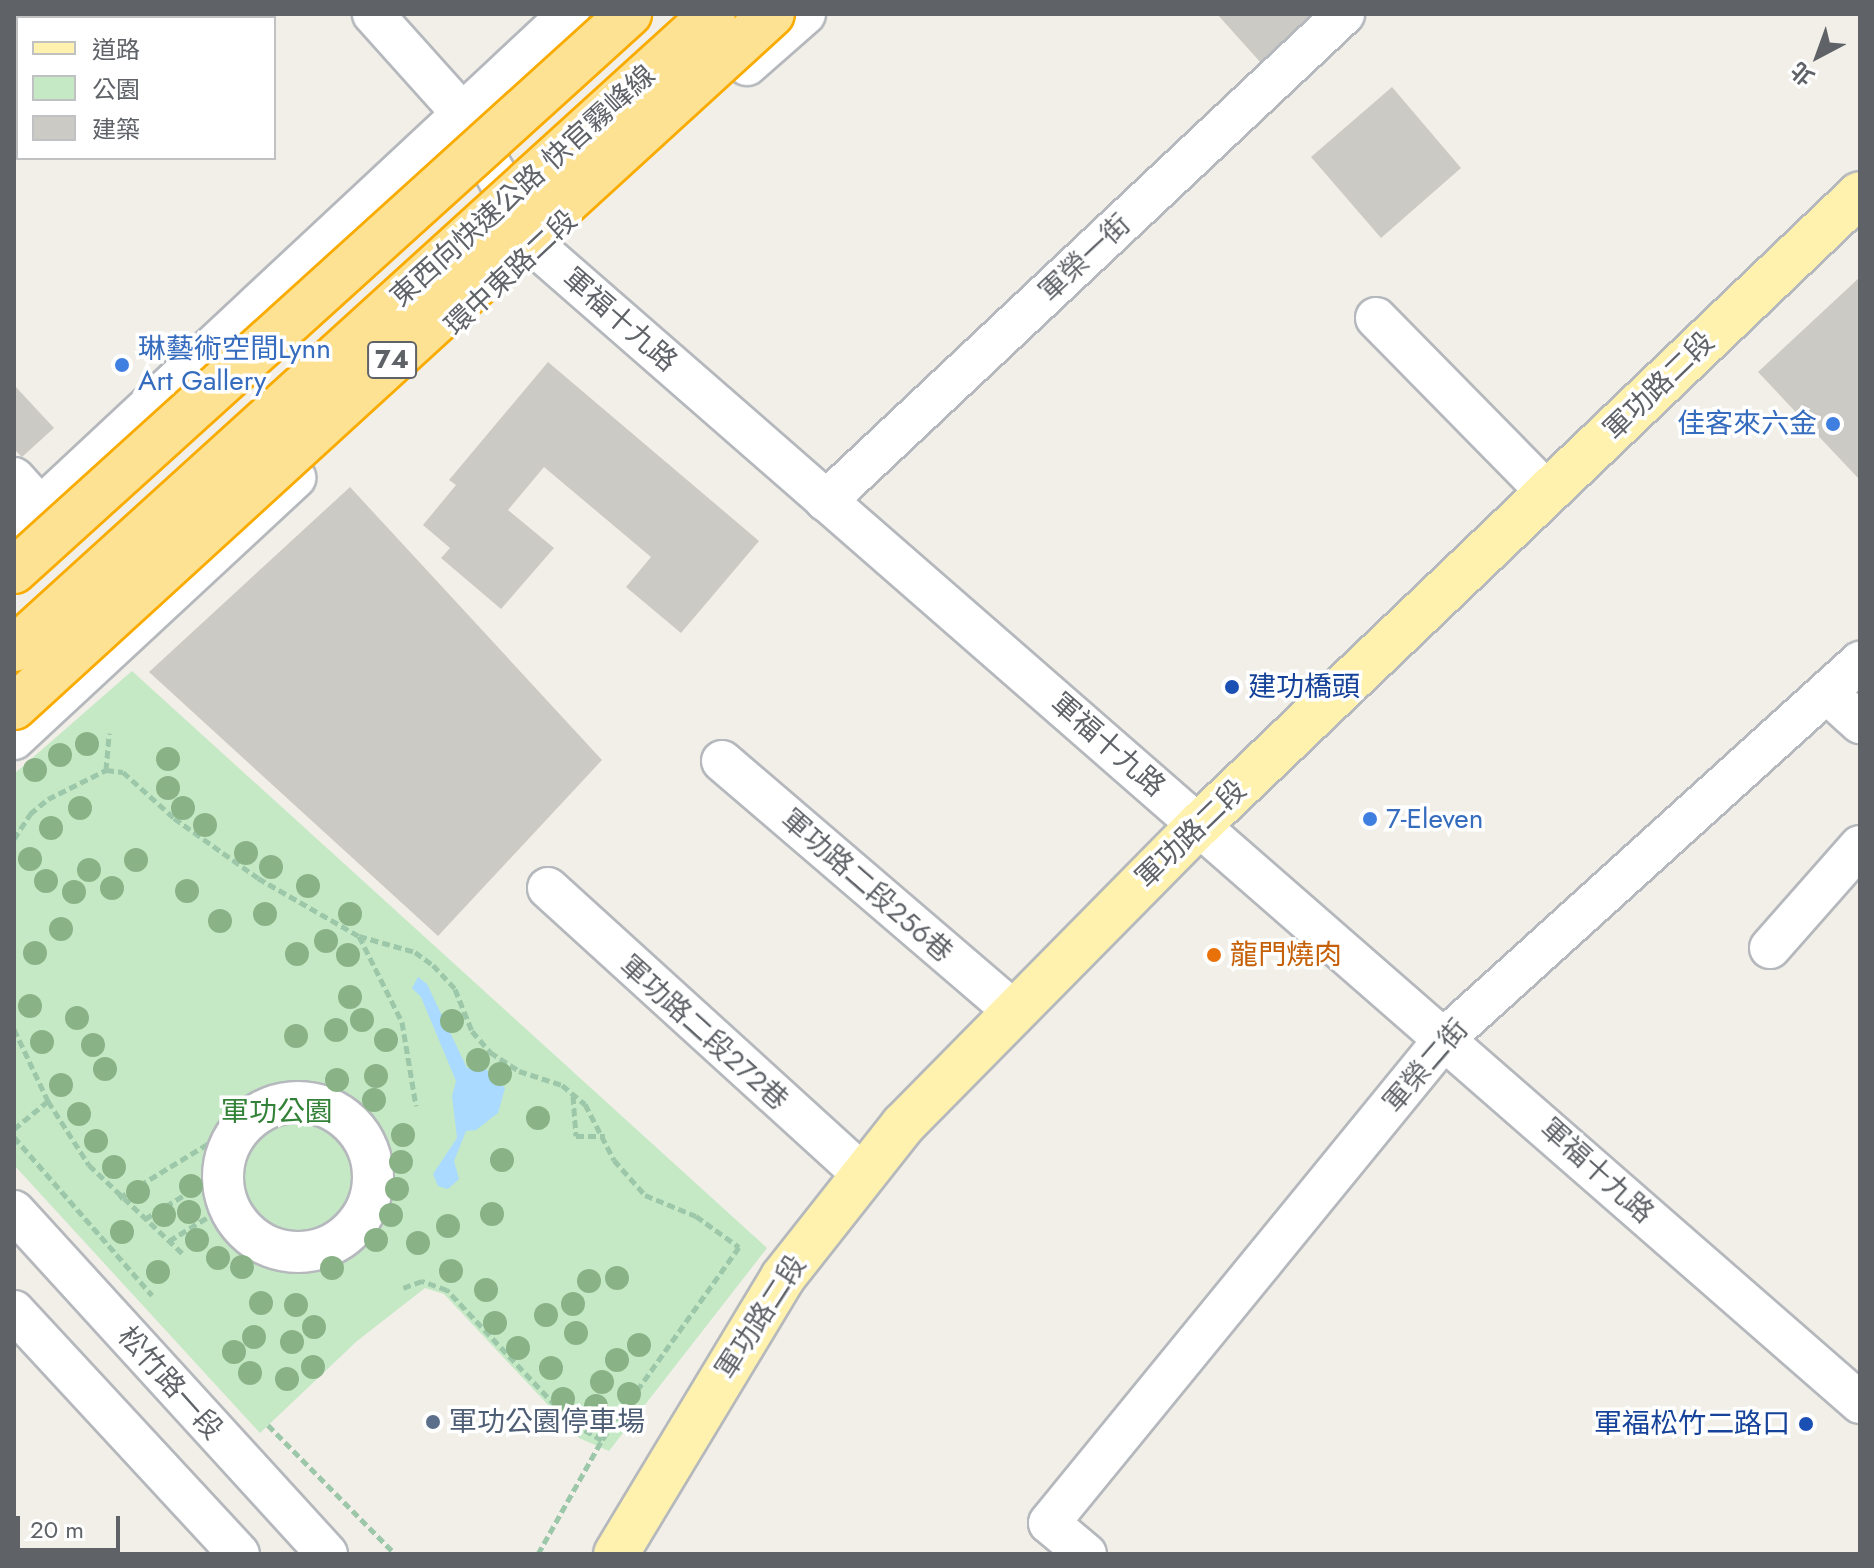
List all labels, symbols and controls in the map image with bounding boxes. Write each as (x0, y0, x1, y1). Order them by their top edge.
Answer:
legend (16, 16, 276, 160)
north arrow (1778, 16, 1858, 96)
text: 道路 (92, 32, 140, 67)
text: 北 (1783, 55, 1821, 93)
street label: 東西向快速公路 快官霧峰線 (384, 58, 662, 314)
text: 公園 (92, 72, 140, 107)
text: 建築 (92, 112, 140, 147)
street label: 環中東路二段 (438, 203, 584, 343)
street label: 軍榮一街 (1033, 208, 1137, 308)
street label: 軍福十九路 (556, 261, 684, 379)
street label: 軍功路二段 (1597, 325, 1721, 447)
place label: 琳藝術空間Lynn Art Gallery (138, 332, 331, 398)
road number: 74 (366, 338, 418, 382)
marker: 琳藝術空間Lynn Art Gallery (113, 356, 131, 374)
place label: 佳客來六金 (1677, 407, 1817, 441)
marker: 佳客來六金 (1824, 415, 1842, 433)
place label: 建功橋頭 (1248, 670, 1360, 704)
marker: 建功橋頭 (1223, 678, 1241, 696)
street label: 軍福十九路 (1044, 686, 1172, 804)
street label: 軍功路二段 (1129, 773, 1253, 895)
place label: 7-Eleven (1386, 802, 1483, 836)
street label: 軍功路二段256巷 (775, 803, 959, 969)
marker: 7-Eleven (1361, 810, 1379, 828)
place label: 龍門燒肉 (1230, 938, 1342, 972)
marker: 龍門燒肉 (1205, 946, 1223, 964)
street label: 軍功路二段272巷 (613, 949, 795, 1117)
street label: 軍榮二街 (1377, 1013, 1475, 1119)
park label: 軍功公園 (221, 1095, 333, 1129)
street label: 軍福十九路 (1534, 1112, 1660, 1230)
street label: 軍功路二段 (709, 1249, 813, 1385)
street label: 松竹路一段 (111, 1320, 229, 1446)
place label: 軍功公園停車場 (449, 1405, 645, 1439)
place label: 軍福松竹二路口 (1594, 1407, 1790, 1441)
marker: 軍功公園停車場 (424, 1413, 442, 1431)
marker: 軍福松竹二路口 (1797, 1415, 1815, 1433)
scale bar (20, 1500, 124, 1550)
text: 20 m (30, 1512, 84, 1547)

